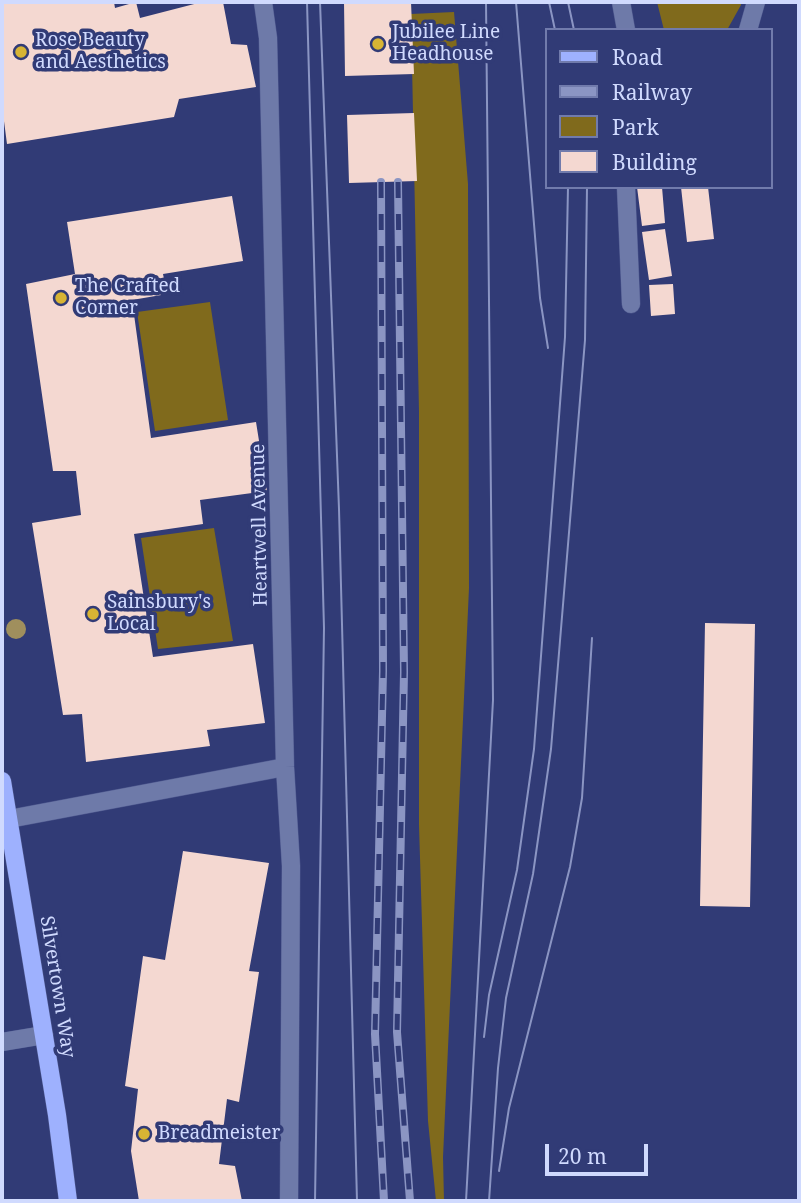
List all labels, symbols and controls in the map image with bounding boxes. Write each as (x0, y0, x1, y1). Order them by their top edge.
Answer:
place label: Jubilee Line Headhouse (392, 22, 500, 66)
legend (546, 28, 773, 189)
place label: Rose Beauty and Aesthetics (35, 30, 166, 74)
marker: Jubilee Line Headhouse (370, 36, 386, 52)
text: Road (612, 43, 663, 71)
marker: Rose Beauty and Aesthetics (13, 44, 29, 60)
text: Railway (612, 78, 692, 106)
text: Park (612, 113, 659, 141)
text: Building (612, 148, 697, 176)
place label: The Crafted Corner (75, 276, 180, 320)
marker: The Crafted Corner (53, 290, 69, 306)
street label: Heartwell Avenue (247, 443, 273, 607)
place label: Sainsbury's Local (107, 592, 211, 636)
marker: Sainsbury's Local (85, 606, 101, 622)
street label: Silvertown Way (35, 914, 79, 1060)
place label: Breadmeister (158, 1123, 280, 1145)
marker: Breadmeister (136, 1126, 152, 1142)
scale bar (549, 1130, 652, 1174)
text: 20 m (558, 1142, 607, 1170)

